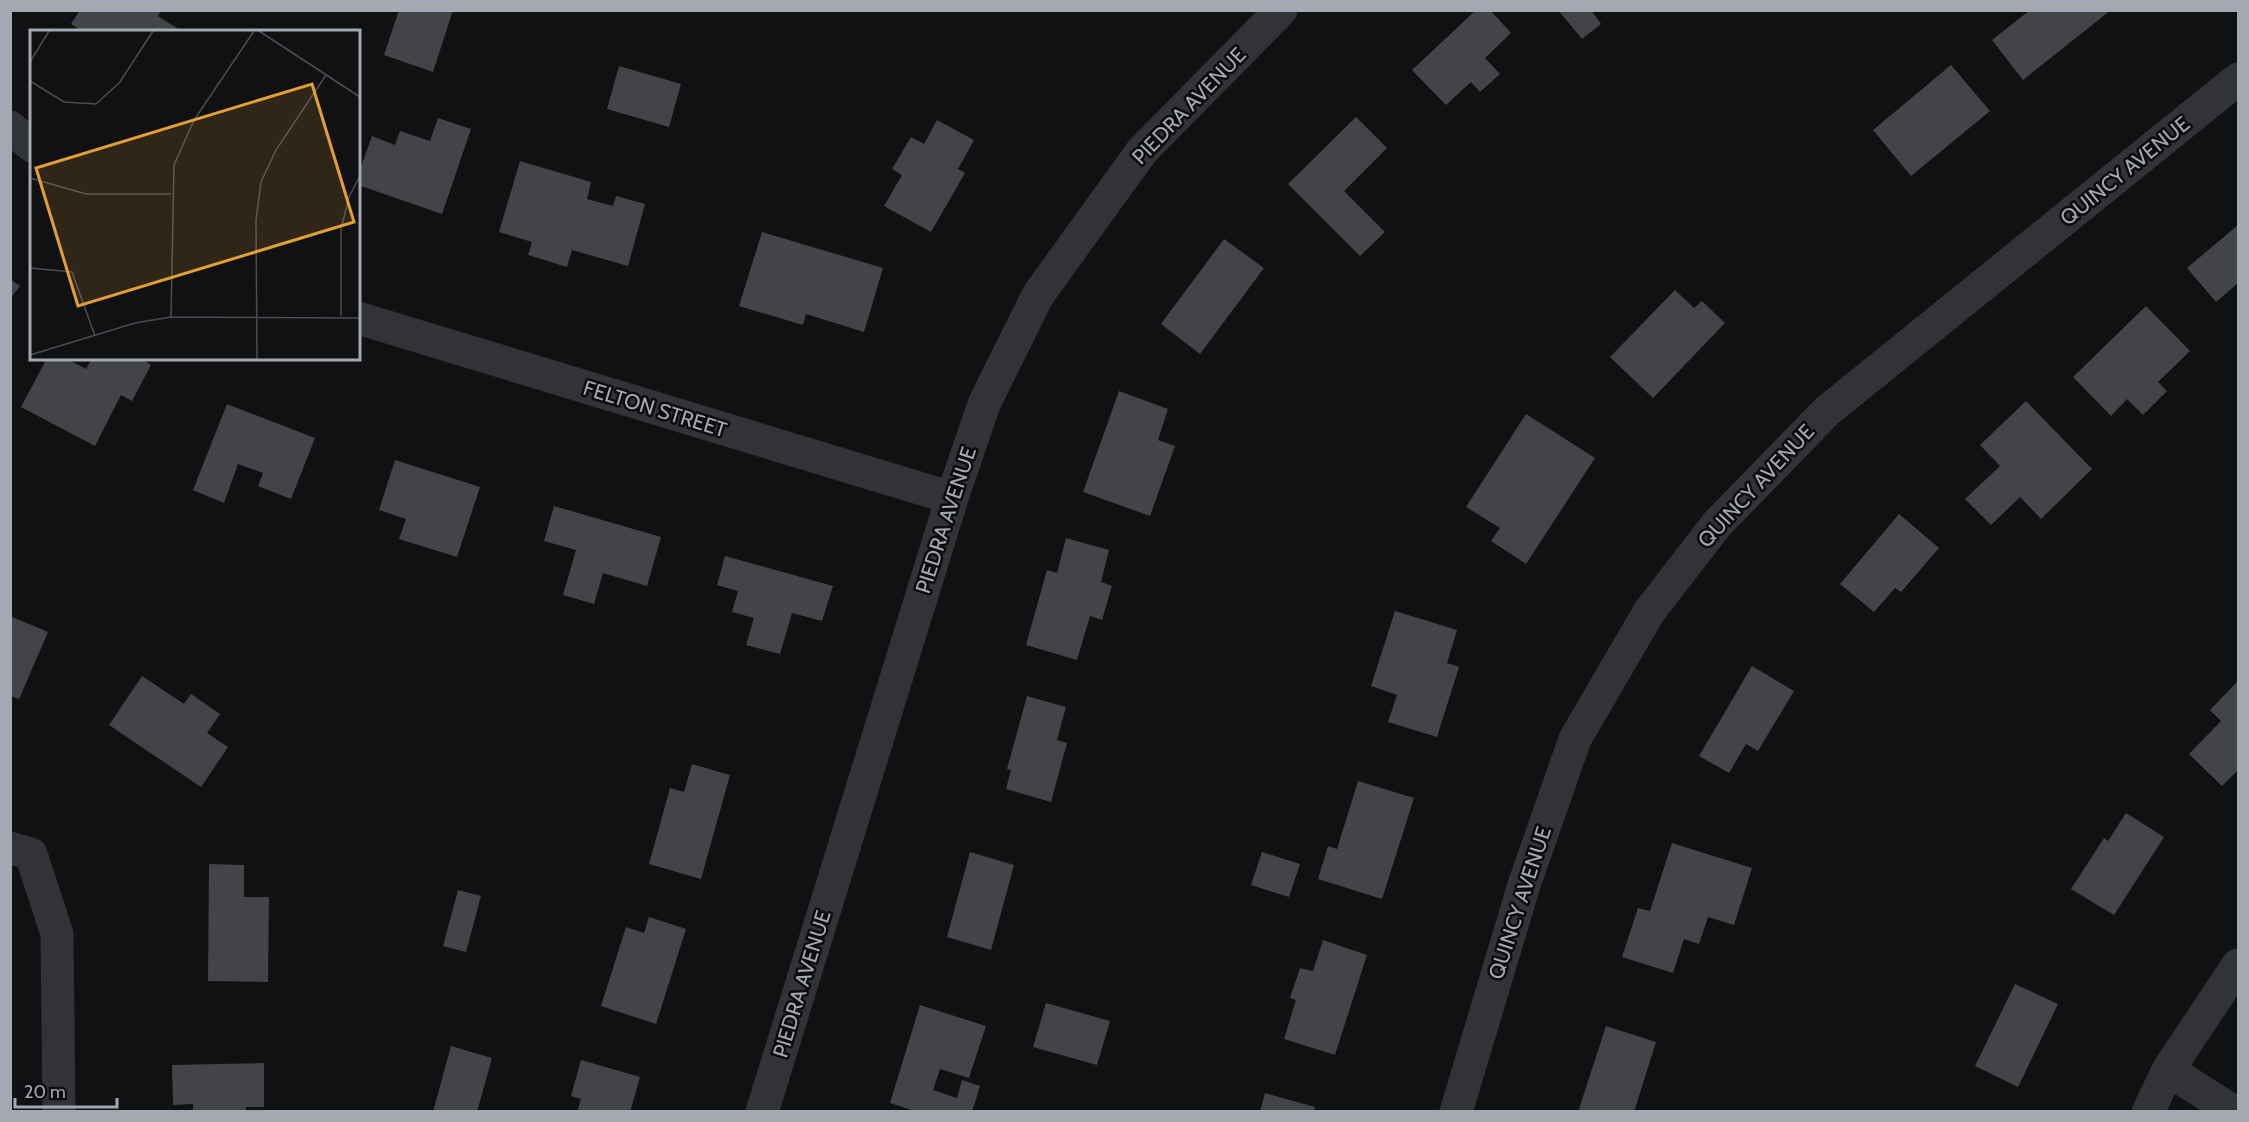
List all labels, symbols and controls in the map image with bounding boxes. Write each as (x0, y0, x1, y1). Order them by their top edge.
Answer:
inset map (30, 30, 360, 360)
street label: PIEDRA AVENUE (1127, 42, 1251, 169)
street label: QUINCY AVENUE (2055, 111, 2194, 230)
street label: FELTON STREET (580, 375, 730, 442)
street label: QUINCY AVENUE (1692, 419, 1819, 552)
street label: PIEDRA AVENUE (910, 443, 981, 596)
street label: QUINCY AVENUE (1483, 823, 1556, 982)
street label: PIEDRA AVENUE (767, 907, 836, 1060)
scale bar (15, 1071, 117, 1109)
text: 20 m (24, 1081, 66, 1103)

